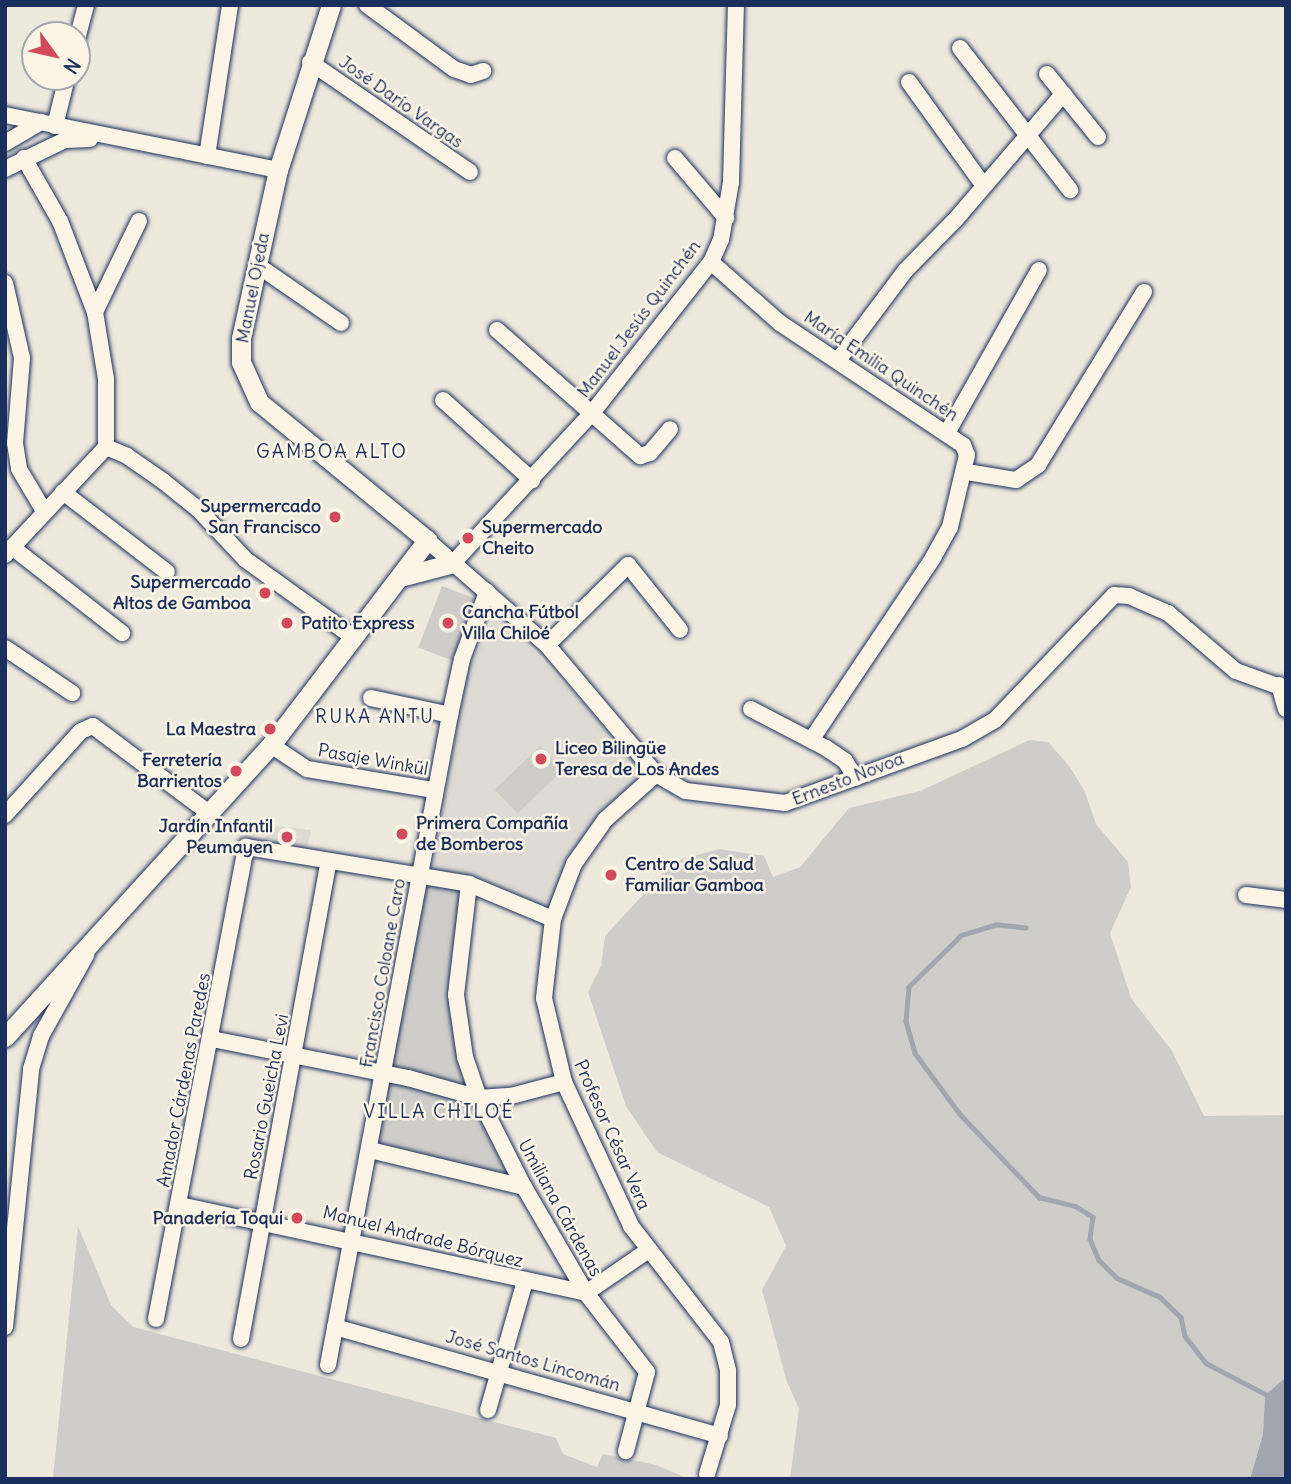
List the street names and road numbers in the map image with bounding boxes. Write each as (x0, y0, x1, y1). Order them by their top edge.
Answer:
street label: José Darío Vargas (335, 51, 467, 153)
street label: Manuel Ojeda (232, 231, 274, 345)
street label: Manuel Jesús Quinchén (573, 236, 705, 402)
street label: María Emilia Quinchén (800, 306, 962, 426)
street label: Pasaje Winkül (316, 740, 430, 780)
street label: Ernesto Novoa (789, 748, 907, 810)
street label: Francisco Coloane Caro (356, 877, 410, 1069)
street label: Amador Cárdenas Paredes (153, 971, 215, 1189)
street label: Rosario Gueicha Levi (240, 1012, 294, 1182)
street label: Profesor César Vera (569, 1057, 655, 1213)
street label: Umiliana Cárdenas (513, 1136, 607, 1280)
street label: Manuel Andrade Bórquez (321, 1202, 525, 1272)
street label: José Santos Lincomán (443, 1326, 623, 1396)

